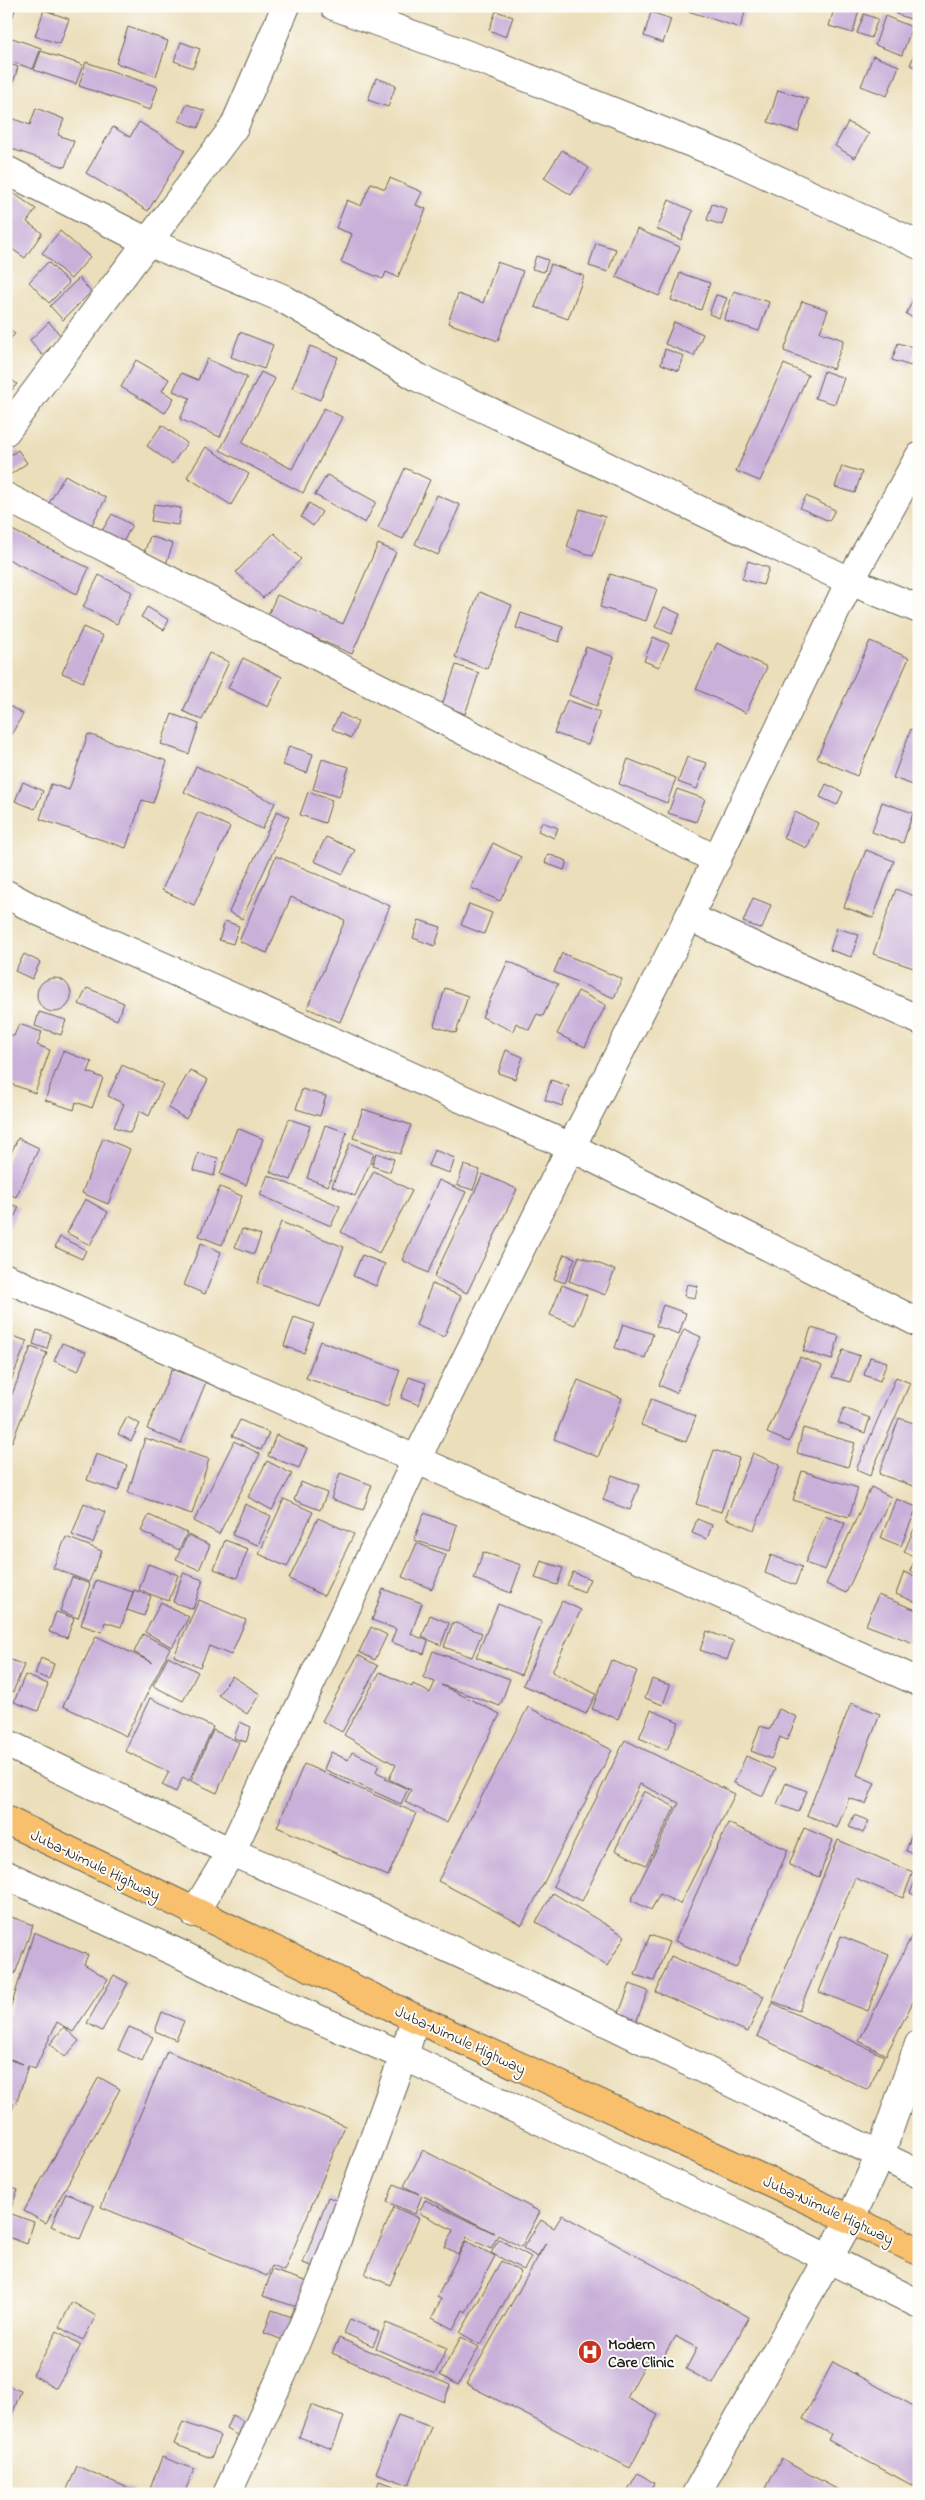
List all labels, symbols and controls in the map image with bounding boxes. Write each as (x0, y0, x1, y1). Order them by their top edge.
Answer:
street label: Juba–Nimule Highway (26, 1824, 164, 1908)
street label: Juba–Nimule Highway (391, 2000, 530, 2082)
street label: Juba–Nimule Highway (759, 2170, 898, 2252)
place label: Modern Care Clinic (608, 2333, 675, 2375)
hospital icon: Modern Care Clinic (577, 2339, 603, 2365)

